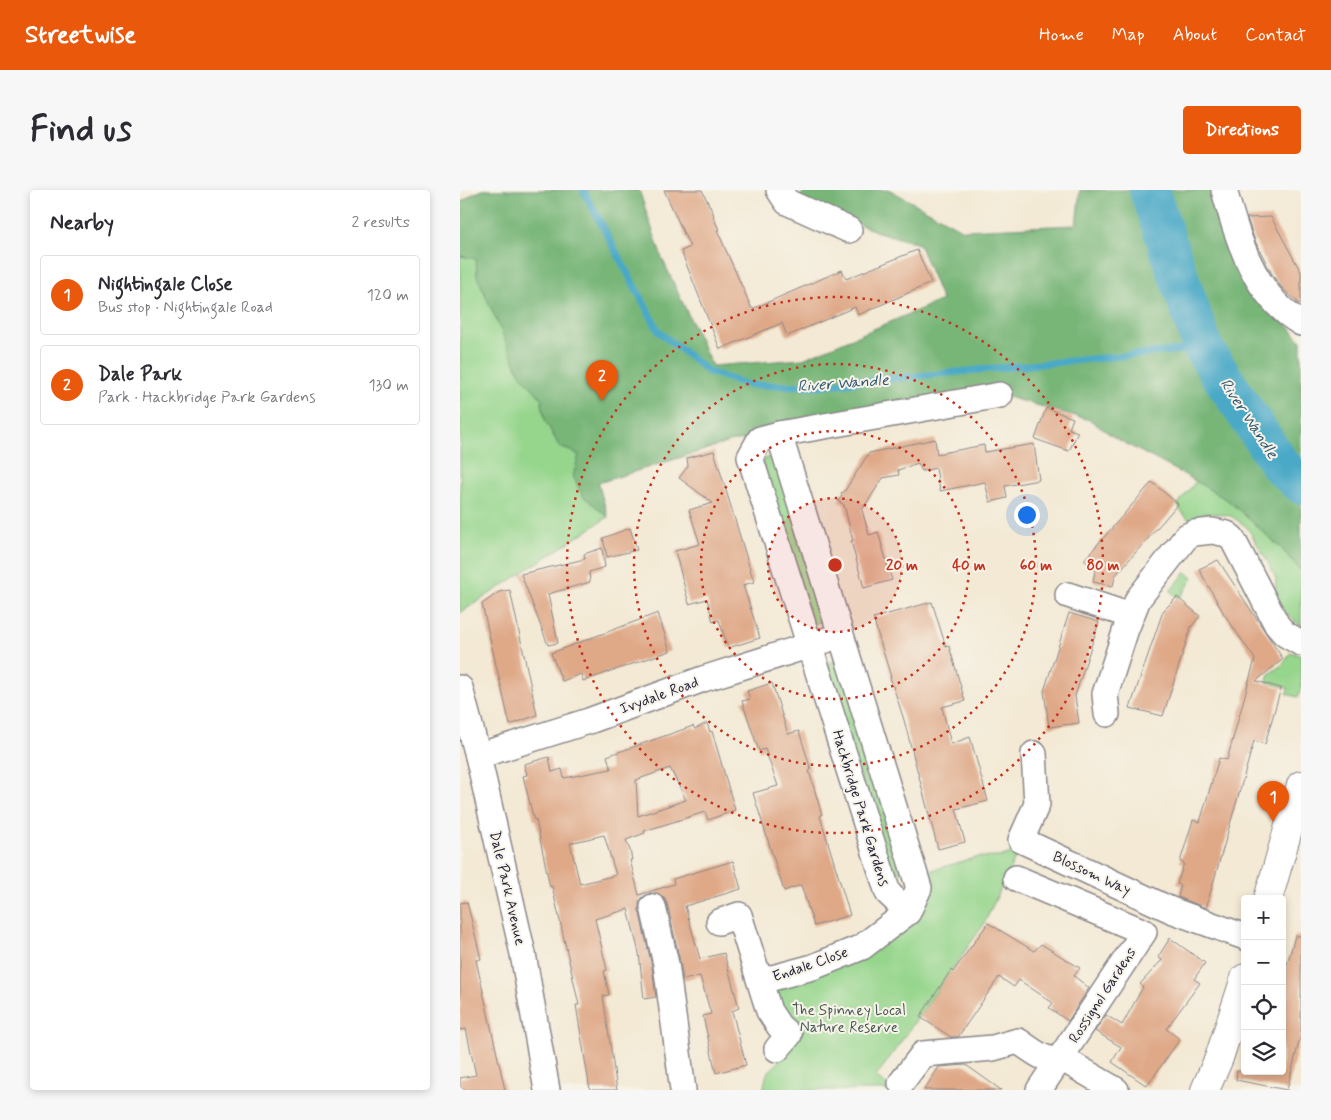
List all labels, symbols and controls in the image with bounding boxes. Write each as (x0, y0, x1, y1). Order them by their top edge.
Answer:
text: Streetwise (25, 20, 136, 51)
text: Home (1039, 23, 1084, 47)
text: Map (1112, 23, 1145, 47)
text: About (1173, 23, 1217, 47)
text: Contact (1245, 23, 1306, 47)
button: Directions (1183, 106, 1301, 154)
text: Find us (30, 107, 132, 153)
text: Nearby (50, 209, 114, 237)
text: 2 results (352, 212, 410, 233)
text: Nightingale Close (98, 272, 233, 297)
text: 1 (63, 285, 71, 306)
text: 120 m (367, 285, 409, 306)
text: Bus stop · Nightingale Road (98, 297, 273, 318)
pin: 2 (586, 360, 618, 401)
text: Dale Park (98, 362, 182, 387)
water label: River Wandle (797, 370, 891, 397)
text: 2 (63, 375, 71, 396)
text: 130 m (368, 375, 409, 396)
water label: River Wandle (1215, 375, 1283, 464)
text: Park · Hackbridge Park Gardens (98, 387, 316, 408)
your location (1014, 502, 1040, 528)
centre of rings (826, 556, 844, 574)
text: 20 m (886, 556, 918, 576)
text: 40 m (952, 556, 986, 576)
text: 60 m (1020, 556, 1052, 576)
text: 80 m (1086, 556, 1120, 576)
street label: Ivydale Road (617, 672, 702, 719)
street label: Hackbridge Park Gardens (827, 728, 893, 889)
pin: 1 (1257, 781, 1289, 822)
street label: Dale Park Avenue (484, 829, 530, 947)
street label: Blossom Way (1049, 847, 1134, 901)
map controls (1241, 895, 1286, 1075)
button: + (1241, 895, 1286, 940)
button: − (1241, 940, 1286, 985)
street label: Endale Close (770, 943, 851, 987)
street label: Rossignol Gardens (1064, 944, 1141, 1047)
button: locate (1241, 985, 1286, 1030)
park label: The Spinney Local Nature Reserve (792, 1001, 906, 1038)
button: layers (1241, 1030, 1286, 1075)

